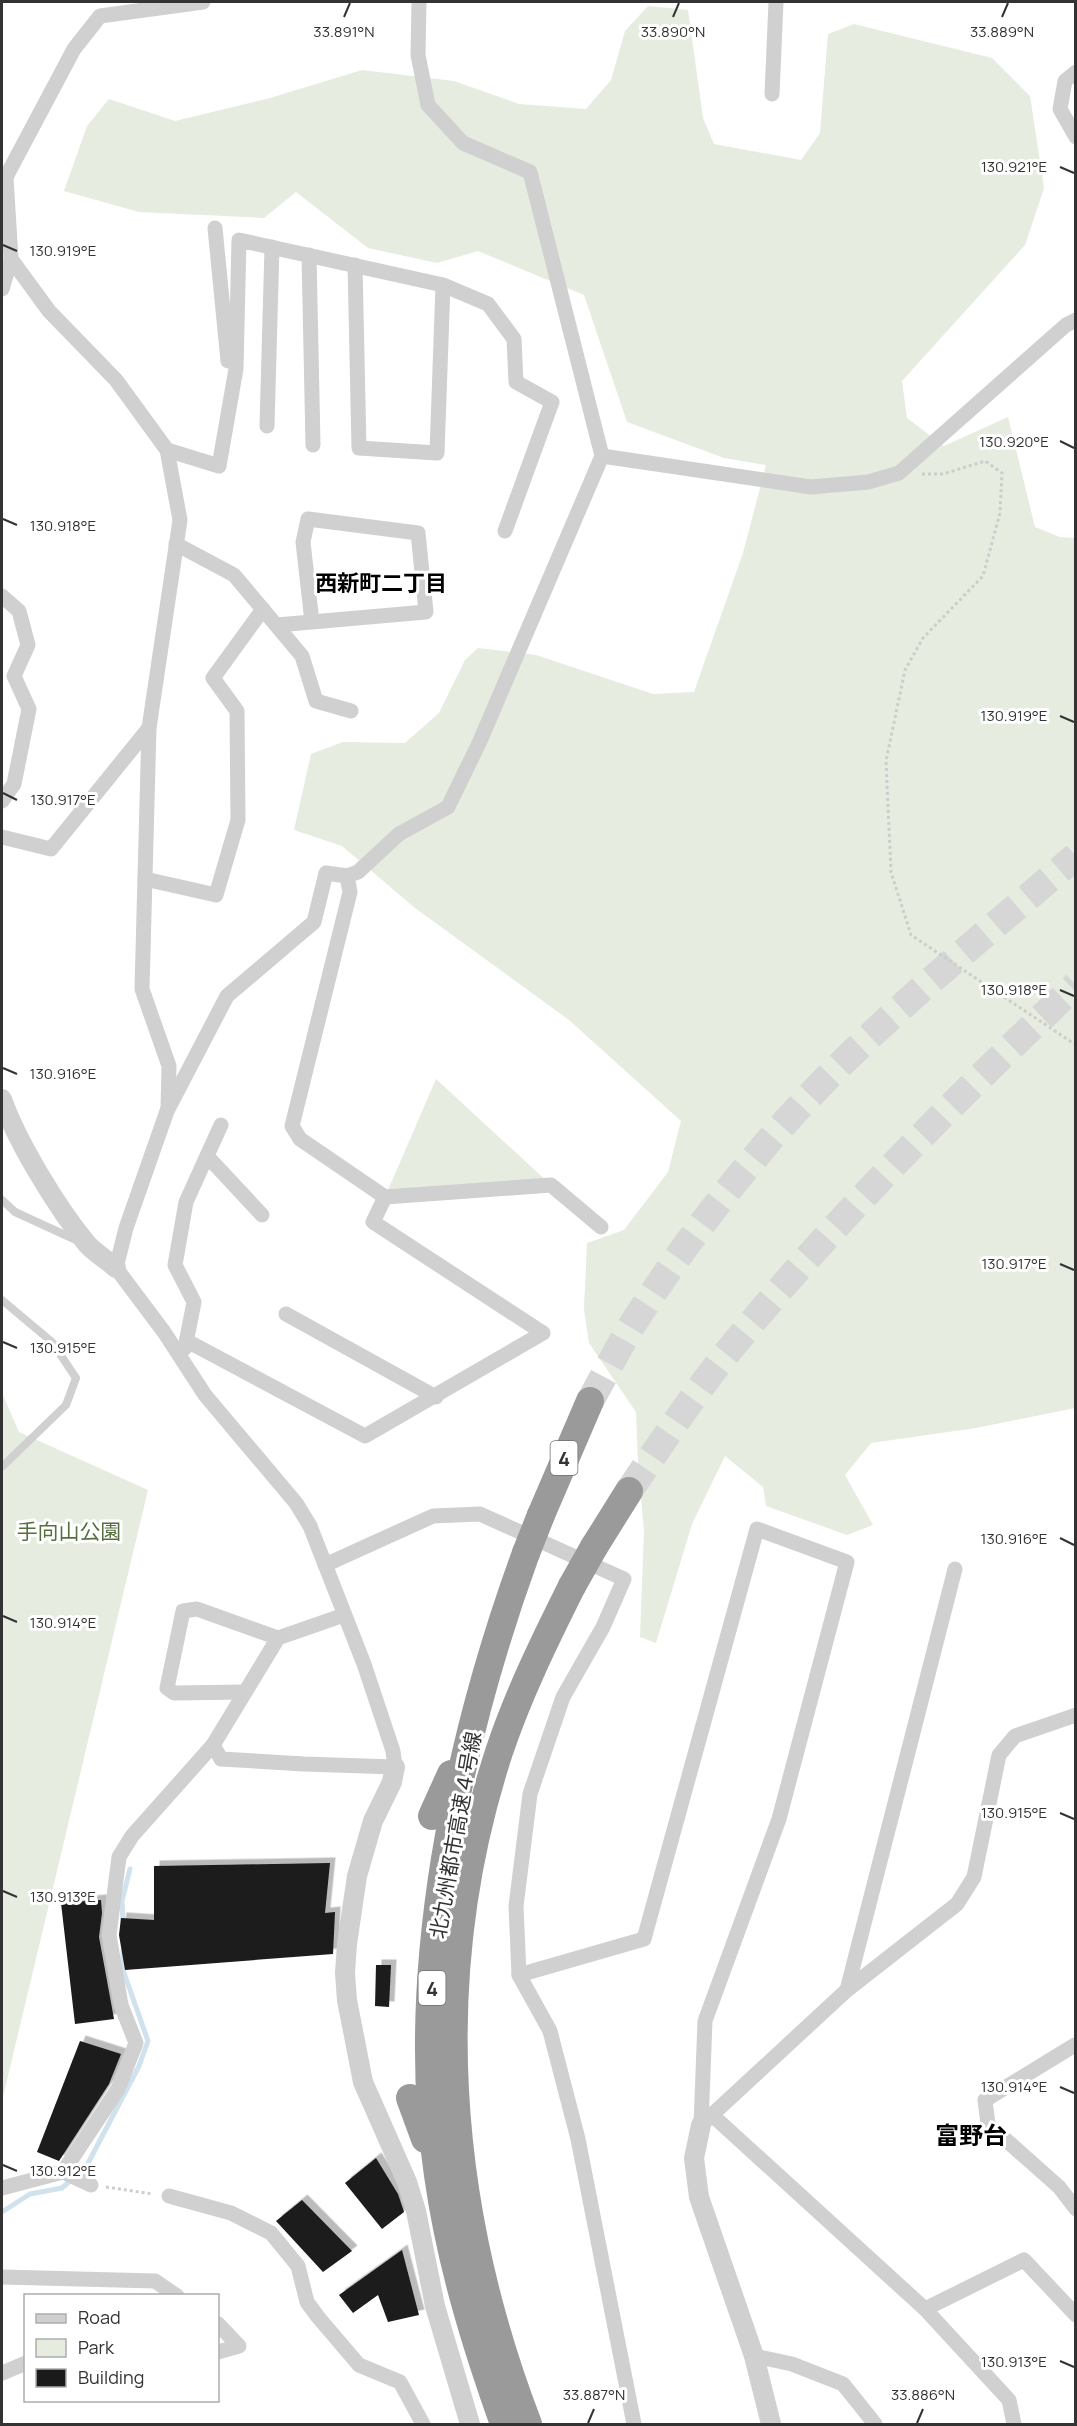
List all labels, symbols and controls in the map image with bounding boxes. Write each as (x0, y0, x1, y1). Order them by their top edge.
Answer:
text: 33.891°N (313, 21, 375, 42)
text: 33.890°N (641, 21, 705, 42)
text: 33.889°N (970, 21, 1034, 42)
text: 130.921°E (981, 156, 1047, 177)
text: 130.919°E (30, 240, 96, 261)
text: 130.920°E (979, 431, 1049, 452)
text: 130.918°E (30, 515, 96, 536)
district label: 西新町二丁目 (315, 568, 447, 598)
text: 130.919°E (981, 705, 1047, 726)
text: 130.917°E (30, 789, 96, 810)
text: 130.918°E (981, 979, 1047, 1000)
text: 130.916°E (30, 1063, 96, 1084)
text: 130.917°E (981, 1253, 1047, 1274)
text: 130.915°E (30, 1337, 96, 1358)
road number: 4 (550, 1441, 578, 1475)
park label: 手向山公園 (17, 1517, 122, 1545)
text: 130.916°E (981, 1528, 1047, 1549)
text: 130.914°E (30, 1612, 96, 1633)
street label: 北九州都市高速４号線 (423, 1729, 487, 1941)
text: 130.915°E (981, 1802, 1047, 1823)
text: 130.913°E (30, 1886, 96, 1907)
road number: 4 (418, 1971, 446, 2005)
text: 130.914°E (981, 2076, 1047, 2097)
district label: 富野台 (935, 2118, 1007, 2151)
text: 130.912°E (30, 2160, 96, 2181)
legend (24, 2294, 219, 2402)
text: Road (78, 2305, 121, 2329)
text: Park (78, 2335, 115, 2359)
text: 130.913°E (981, 2351, 1047, 2372)
text: Building (78, 2365, 144, 2389)
text: 33.887°N (563, 2384, 625, 2405)
text: 33.886°N (891, 2384, 955, 2405)

